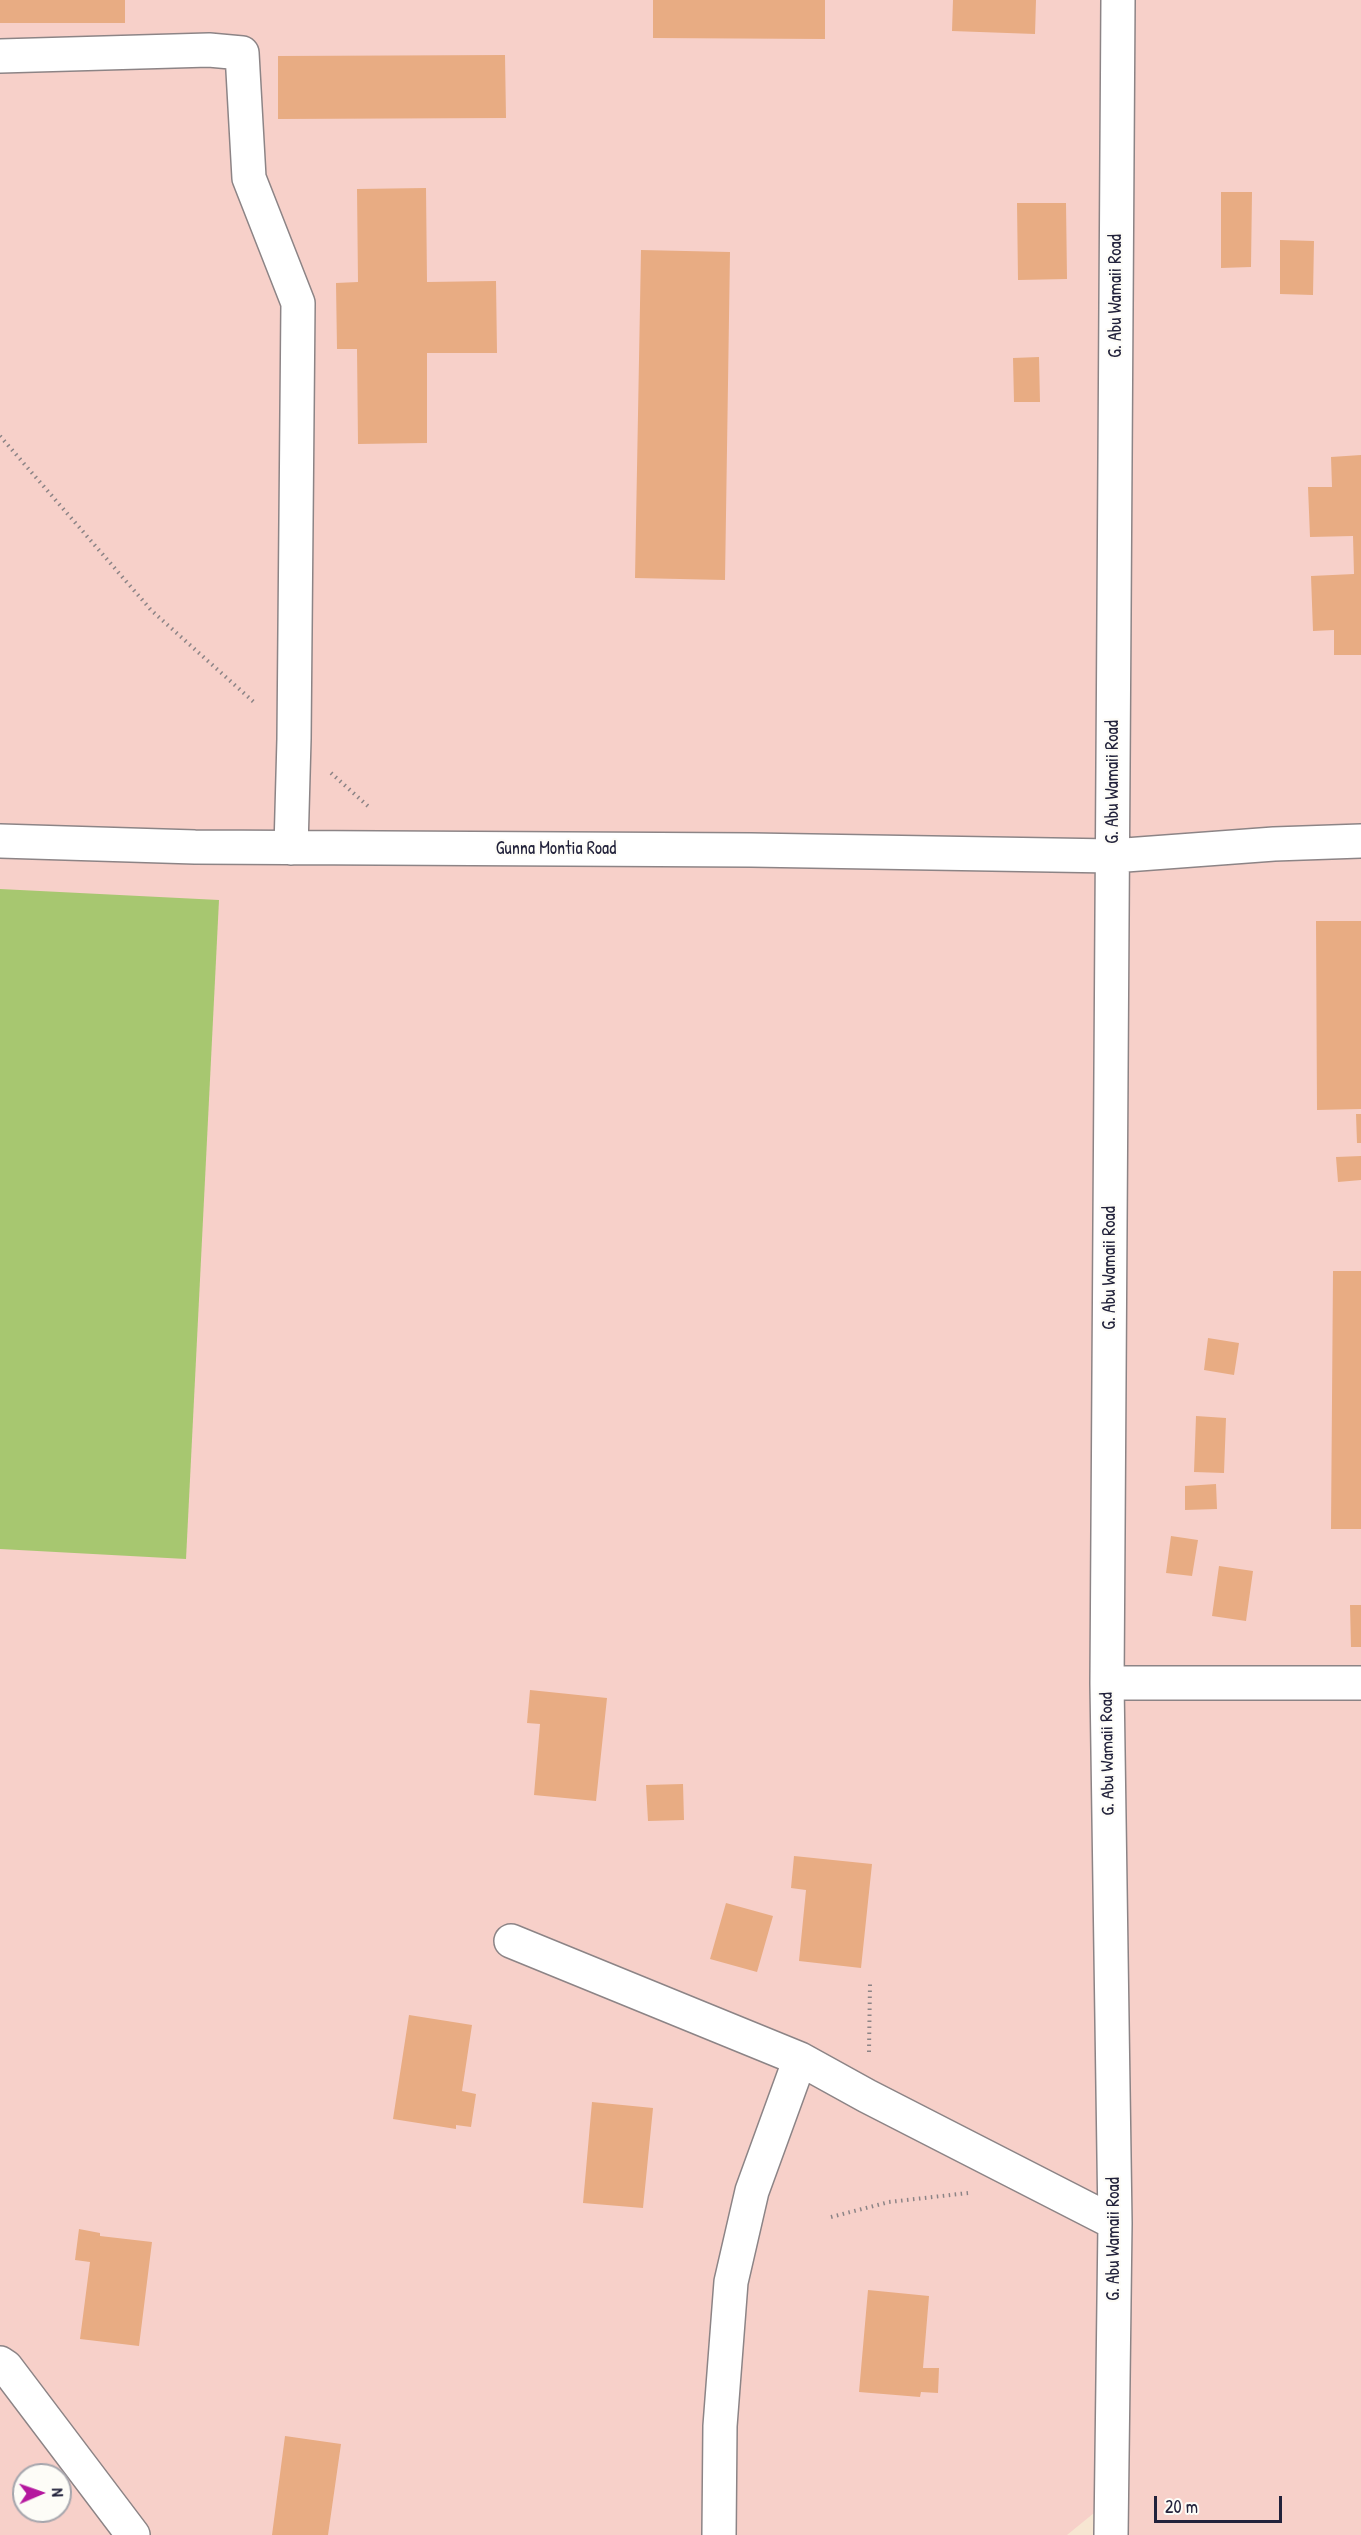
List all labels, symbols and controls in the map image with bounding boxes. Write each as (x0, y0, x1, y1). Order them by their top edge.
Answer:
street label: G. Abu Wamaii Road (1105, 234, 1127, 358)
street label: G. Abu Wamaii Road (1102, 720, 1124, 844)
street label: Gunna Montia Road (496, 838, 616, 860)
street label: G. Abu Wamaii Road (1099, 1206, 1121, 1330)
street label: G. Abu Wamaii Road (1096, 1692, 1120, 1816)
street label: G. Abu Wamaii Road (1103, 2177, 1125, 2301)
north arrow (12, 2463, 72, 2523)
scale bar (1157, 2484, 1284, 2522)
text: N (47, 2488, 69, 2497)
text: 20 m (1165, 2494, 1198, 2519)

